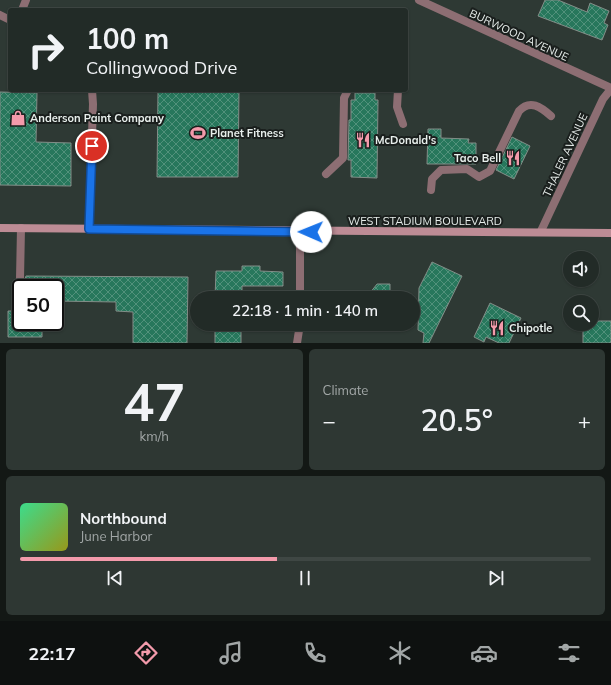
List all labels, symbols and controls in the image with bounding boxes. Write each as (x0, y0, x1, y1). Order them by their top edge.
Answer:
street label: BURWOOD AVENUE (467, 6, 571, 64)
text: 100 m (86, 21, 169, 56)
icon: right (20, 24, 72, 76)
text: Collingwood Drive (86, 56, 237, 79)
shop icon: Anderson Paint Company (9, 109, 27, 127)
place label: Anderson Paint Company (30, 111, 164, 125)
street label: THALER AVENUE (540, 111, 590, 199)
sports icon: Planet Fitness (189, 124, 207, 142)
place label: Planet Fitness (210, 126, 284, 140)
pin (75, 129, 109, 163)
restaurant icon: McDonald's (354, 131, 372, 149)
place label: McDonald's (375, 133, 437, 147)
icon: arrive (81, 135, 103, 157)
restaurant icon: Taco Bell (504, 149, 522, 167)
place label: Taco Bell (454, 151, 501, 165)
position arrow (290, 211, 332, 253)
street label: WEST STADIUM BOULEVARD (348, 214, 502, 228)
map controls (563, 251, 599, 331)
button: sound (563, 251, 599, 287)
speed limit sign: 50 (12, 279, 64, 331)
button: search (563, 295, 599, 331)
text: 22:18 · 1 min · 140 m (232, 301, 378, 320)
restaurant icon: Chipotle (488, 319, 506, 337)
place label: Chipotle (509, 321, 552, 335)
text: 47 (123, 369, 185, 434)
text: Climate (323, 382, 368, 398)
text: 20.5° (421, 401, 493, 439)
text: − (323, 407, 336, 435)
text: + (578, 407, 591, 435)
text: km/h (140, 428, 169, 444)
text: Northbound (80, 509, 167, 528)
text: June Harbor (80, 528, 152, 544)
icon: previous (104, 567, 126, 589)
icon: pause (294, 567, 316, 589)
icon: next (485, 567, 507, 589)
icon: directions (132, 639, 160, 667)
icon: music (217, 639, 245, 667)
icon: phone (301, 639, 329, 667)
icon: climate (386, 639, 414, 667)
icon: car (470, 639, 498, 667)
icon: filters (555, 639, 583, 667)
text: 22:17 (28, 642, 76, 665)

